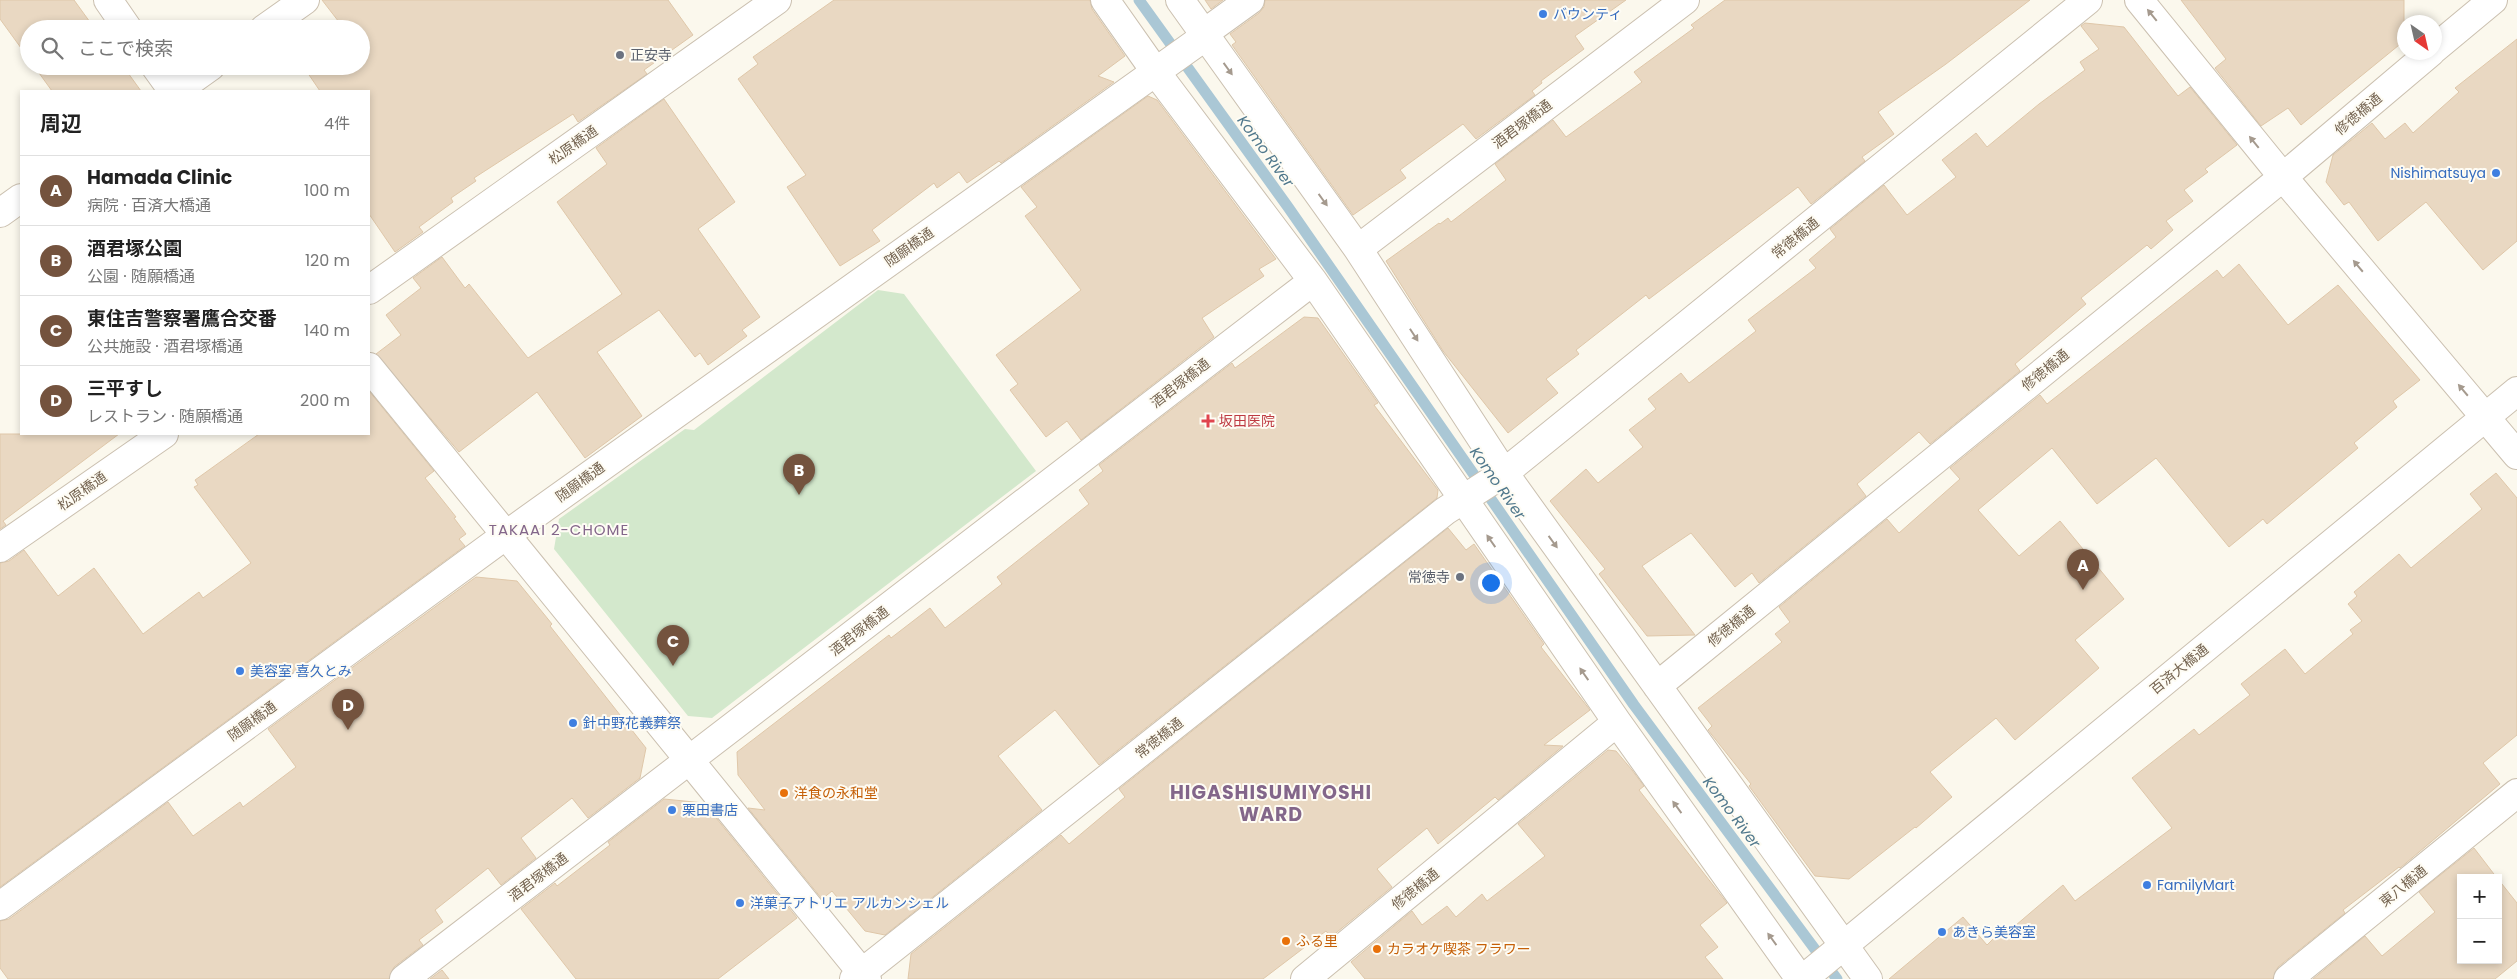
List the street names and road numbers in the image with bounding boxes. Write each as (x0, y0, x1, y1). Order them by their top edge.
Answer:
street label: 修徳橋通 (2330, 88, 2386, 140)
street label: 酒君塚橋通 (1488, 95, 1556, 153)
street label: 松原橋通 (544, 121, 602, 169)
street label: 常徳橋通 (1767, 213, 1823, 263)
street label: 随願橋通 (880, 223, 938, 271)
street label: 修徳橋通 (2017, 345, 2073, 395)
street label: 酒君塚橋通 (1146, 354, 1214, 412)
street label: 随願橋通 (551, 457, 609, 507)
street label: 松原橋通 (53, 467, 111, 515)
street label: 修徳橋通 (1703, 601, 1759, 651)
street label: 酒君塚橋通 (825, 602, 893, 660)
street label: 百済大橋通 (2146, 639, 2212, 699)
street label: 随願橋通 (223, 696, 281, 746)
street label: 常徳橋通 (1131, 713, 1187, 763)
street label: 酒君塚橋通 (504, 848, 572, 906)
street label: 東八橋通 (2375, 861, 2431, 911)
street label: 修徳橋通 (1387, 864, 1443, 914)

